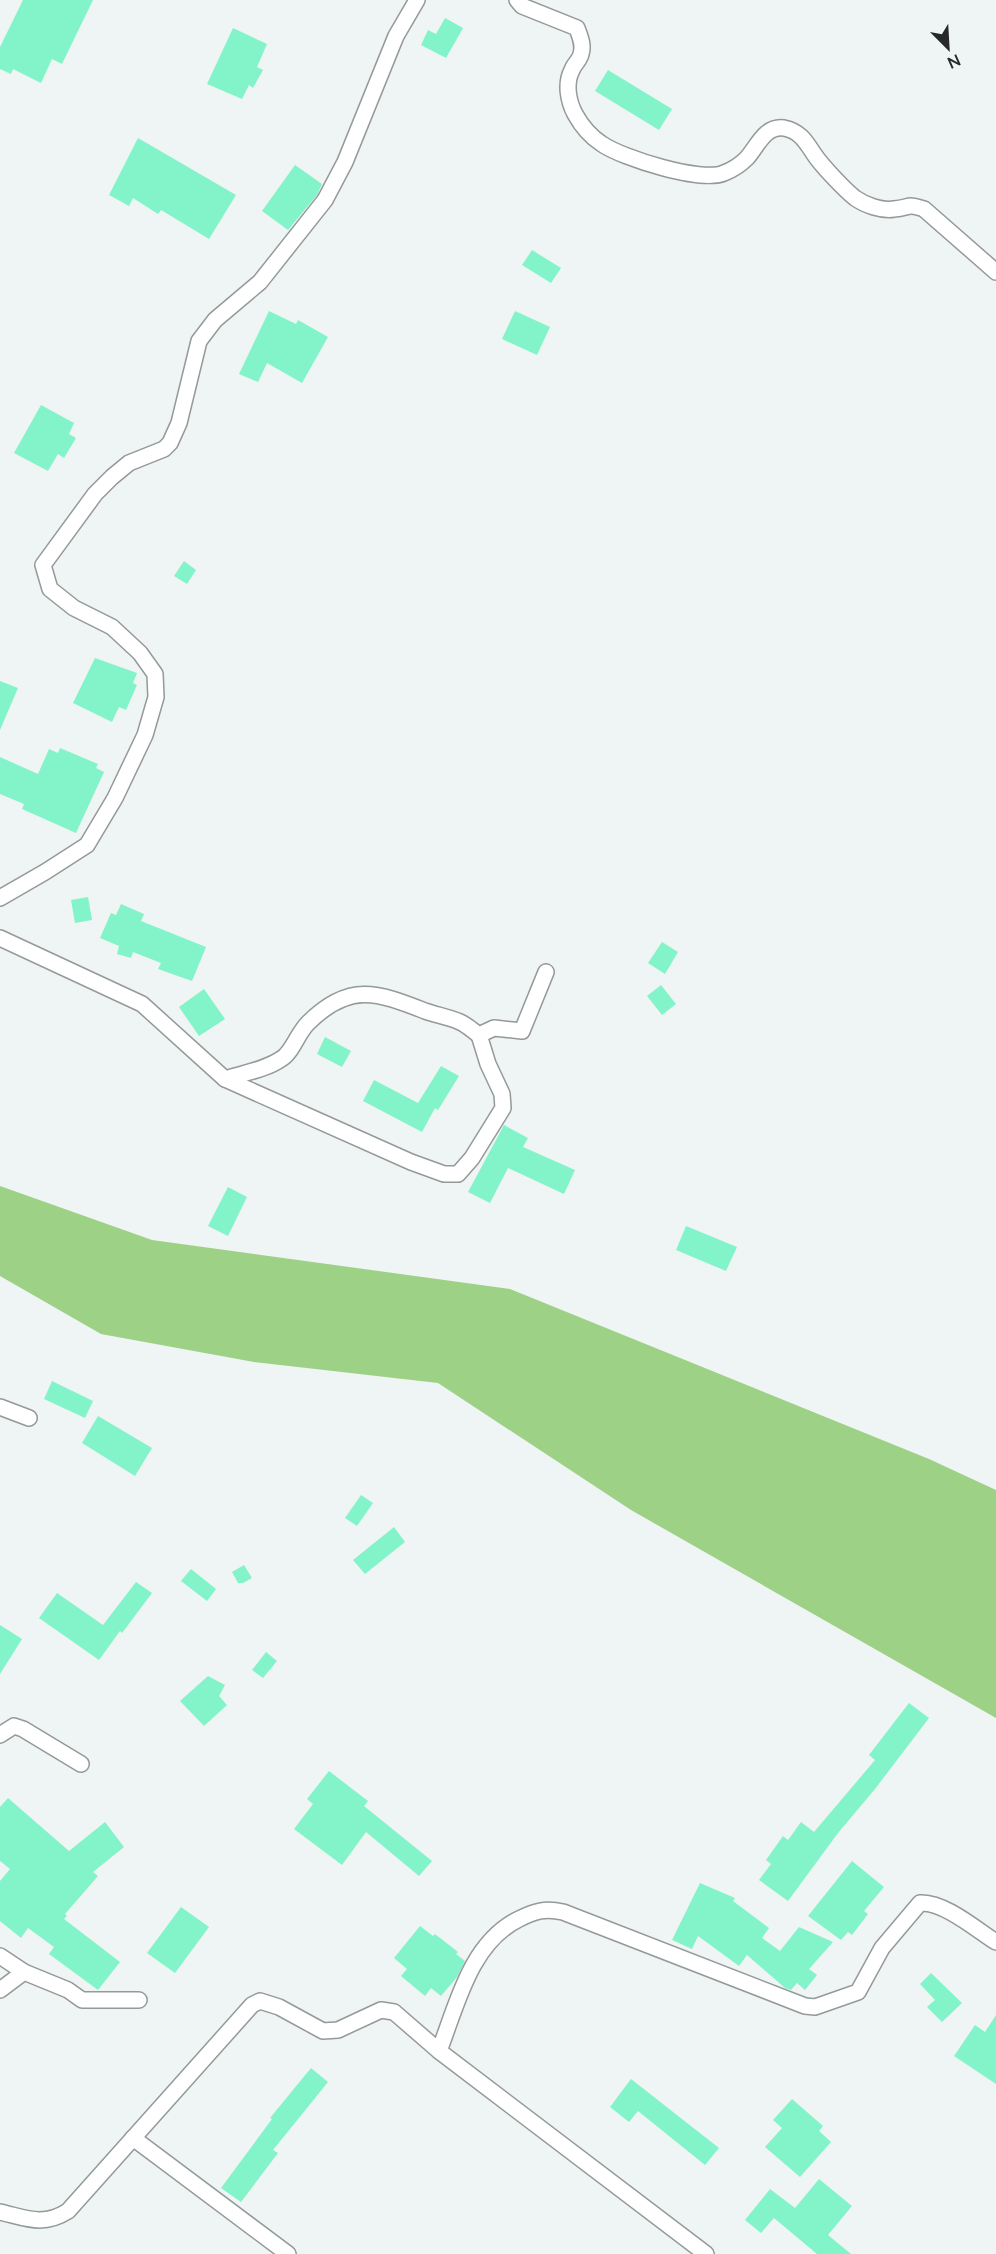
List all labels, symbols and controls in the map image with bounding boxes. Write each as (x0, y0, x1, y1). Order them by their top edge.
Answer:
north arrow (918, 18, 978, 78)
text: N (945, 51, 964, 73)

